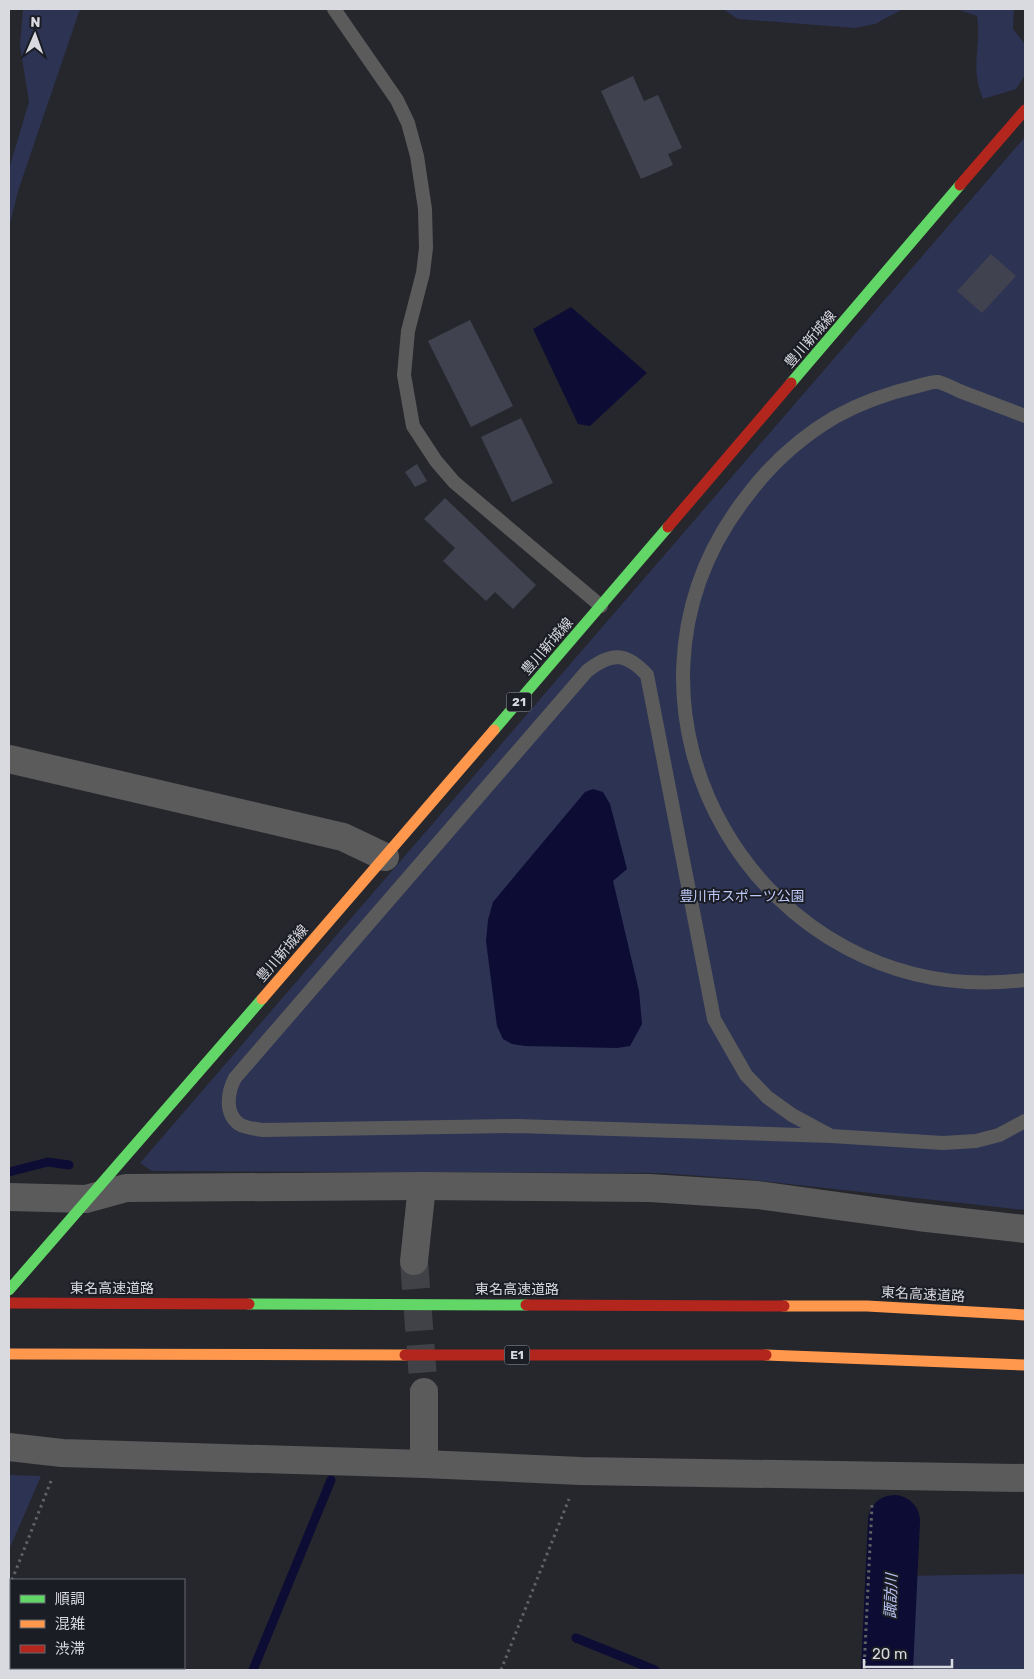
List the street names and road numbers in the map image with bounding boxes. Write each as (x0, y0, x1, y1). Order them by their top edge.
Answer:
street label: 豊川新城線 (781, 307, 840, 371)
street label: 豊川新城線 (518, 614, 577, 678)
road number: 21 (506, 692, 532, 712)
street label: 豊川新城線 (253, 921, 312, 985)
street label: 東名高速道路 (70, 1280, 154, 1297)
street label: 東名高速道路 (475, 1281, 559, 1298)
street label: 東名高速道路 (881, 1284, 965, 1305)
road number: E1 (504, 1346, 530, 1364)

